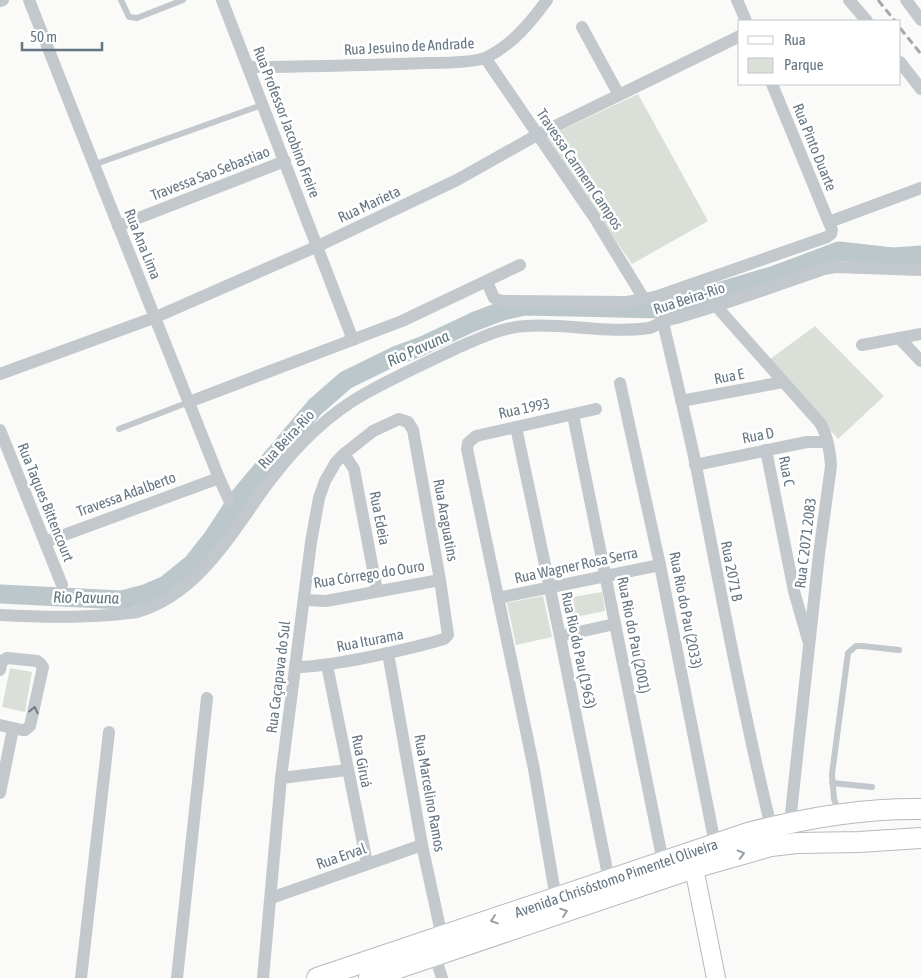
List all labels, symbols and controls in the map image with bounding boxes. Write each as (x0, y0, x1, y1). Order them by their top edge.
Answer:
scale bar (22, 20, 102, 52)
legend (738, 20, 901, 85)
text: 50 m (30, 28, 57, 45)
text: Rua (784, 31, 806, 48)
street label: Rua Jesuino de Andrade (343, 34, 475, 58)
street label: Rua Professor Jacobino Freire (250, 44, 324, 200)
text: Parque (784, 56, 824, 73)
street label: Rua Pinto Duarte (790, 101, 840, 193)
street label: Travessa Carmem Campos (533, 105, 627, 233)
street label: Travessa Sao Sebastiao (148, 143, 272, 203)
street label: Rua Marieta (335, 182, 403, 226)
street label: Rua Ana Lima (121, 206, 165, 282)
street label: Rua Beira-Rio (651, 278, 727, 318)
water label: Rio Pavuna (384, 326, 452, 370)
street label: Rua E (713, 365, 746, 387)
street label: Rua 1993 (497, 394, 551, 422)
street label: Rua Beira-Rio (255, 406, 317, 472)
street label: Rua D (741, 424, 775, 446)
street label: Rua Taques Bittencourt (14, 440, 78, 564)
street label: Rua C (776, 454, 798, 488)
street label: Travessa Adalberto (74, 468, 178, 520)
street label: Rua Araguatins (430, 478, 462, 562)
street label: Rua Edeia (366, 490, 394, 546)
street label: Rua C 2071 2083 (791, 497, 819, 589)
street label: Rua 2071 B (718, 539, 746, 603)
street label: Rua Wagner Rosa Serra (513, 544, 639, 586)
street label: Rua Rio do Pau (2033) (666, 550, 706, 670)
street label: Rua Córrego do Ouro (312, 557, 426, 591)
street label: Rua Rio do Pau (2001) (614, 575, 654, 695)
water label: Rio Pavuna (53, 587, 120, 607)
street label: Rua Rio do Pau (1963) (558, 590, 600, 710)
street label: Rua Caçapava do Sul (263, 620, 293, 734)
street label: Rua Iturama (335, 625, 405, 655)
one-way arrow (28, 706, 39, 715)
street label: Rua Giruá (349, 733, 375, 789)
street label: Rua Marcelino Ramos (411, 733, 449, 853)
street label: Avenida Chrisóstomo Pimentel Oliveira (512, 835, 720, 921)
street label: Rua Erval (314, 840, 368, 872)
one-way arrow (737, 849, 745, 860)
one-way arrow (559, 908, 568, 918)
one-way arrow (491, 914, 499, 924)

